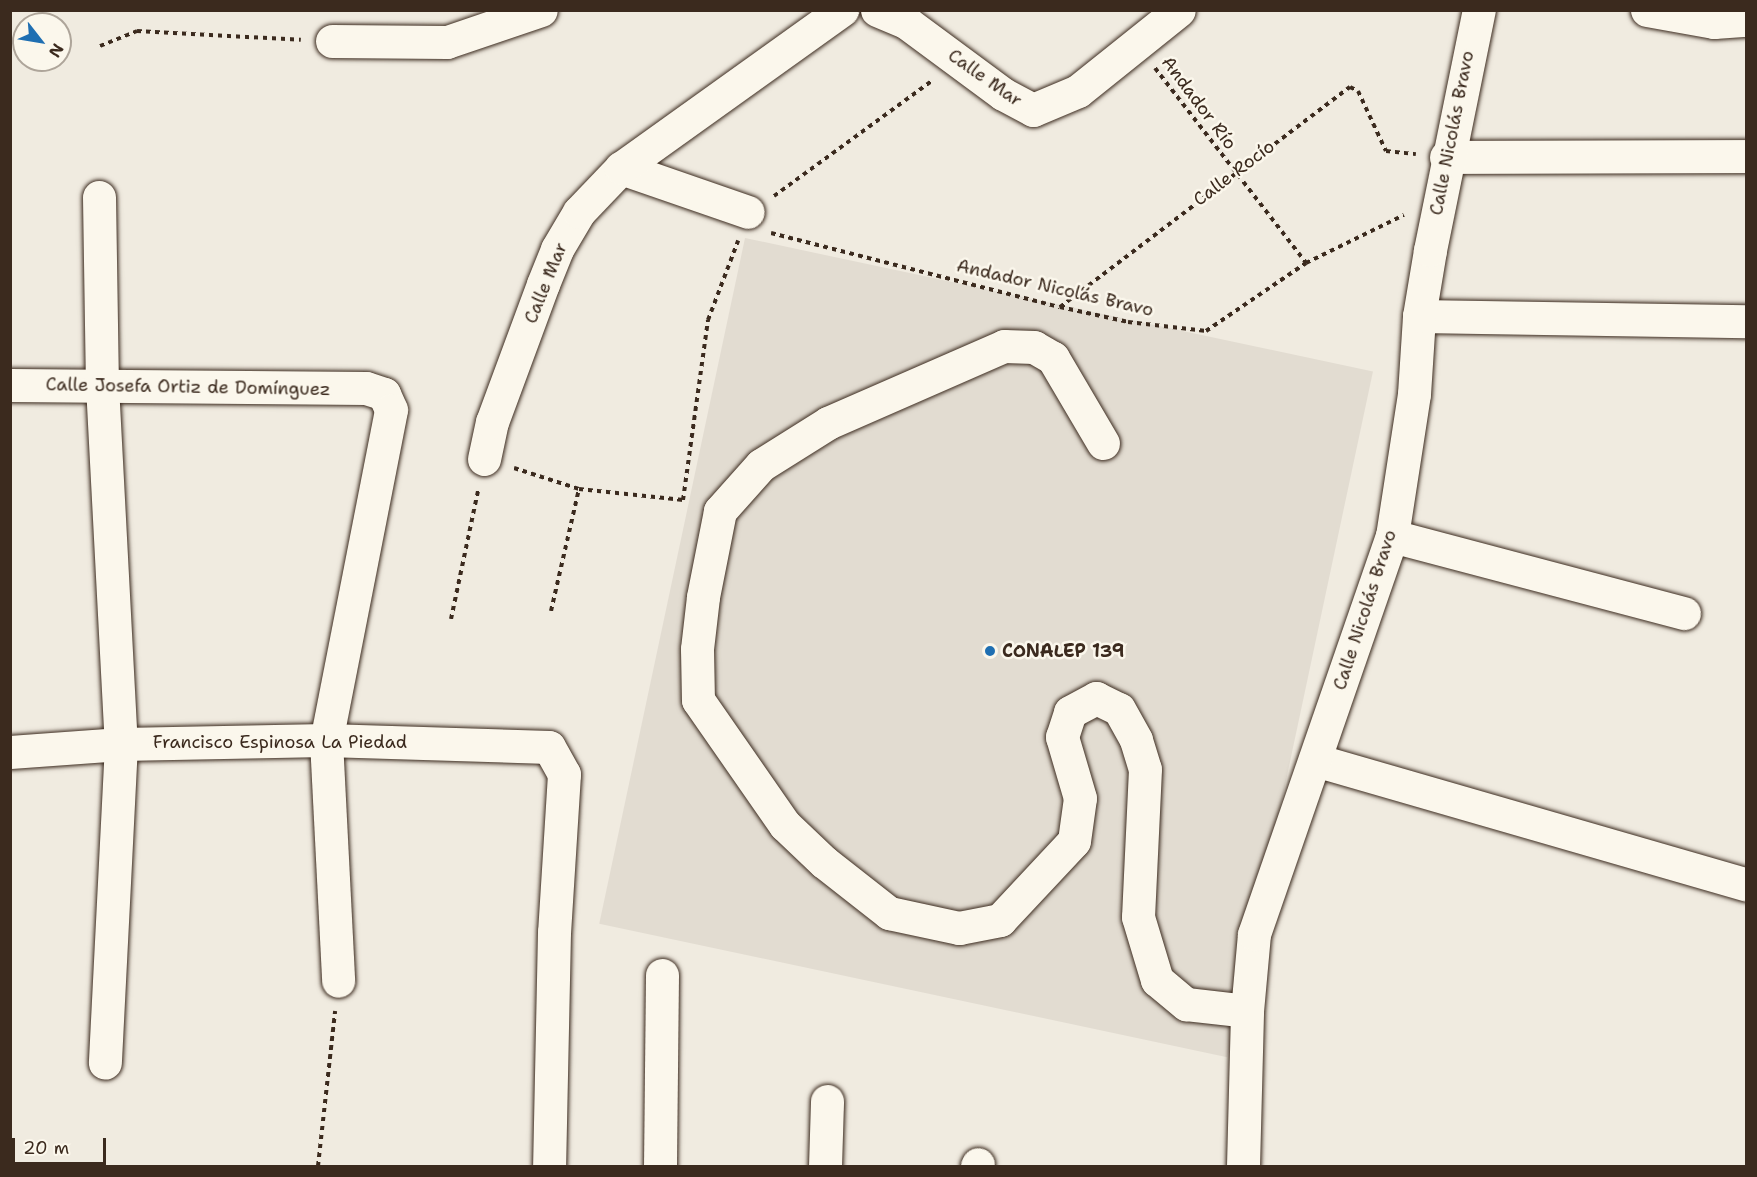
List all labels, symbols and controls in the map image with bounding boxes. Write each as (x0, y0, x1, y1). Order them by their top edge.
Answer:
north arrow (12, 12, 72, 72)
text: N (44, 40, 68, 61)
street label: Calle Mar (944, 45, 1026, 111)
street label: Calle Nicolás Bravo (1425, 49, 1479, 217)
street label: Andador Río (1157, 52, 1241, 154)
street label: Calle Rocío (1189, 135, 1279, 211)
street label: Calle Mar (520, 239, 572, 327)
street label: Andador Nicolás Bravo (954, 255, 1156, 321)
street label: Calle Josefa Ortiz de Domínguez (45, 374, 331, 400)
street label: Calle Nicolás Bravo (1329, 527, 1401, 693)
place label: CONALEP 139 (1002, 640, 1124, 662)
marker: CONALEP 139 (983, 644, 997, 658)
street label: Francisco Espinosa La Piedad (153, 731, 407, 753)
scale bar (15, 1126, 110, 1164)
text: 20 m (23, 1136, 69, 1160)

